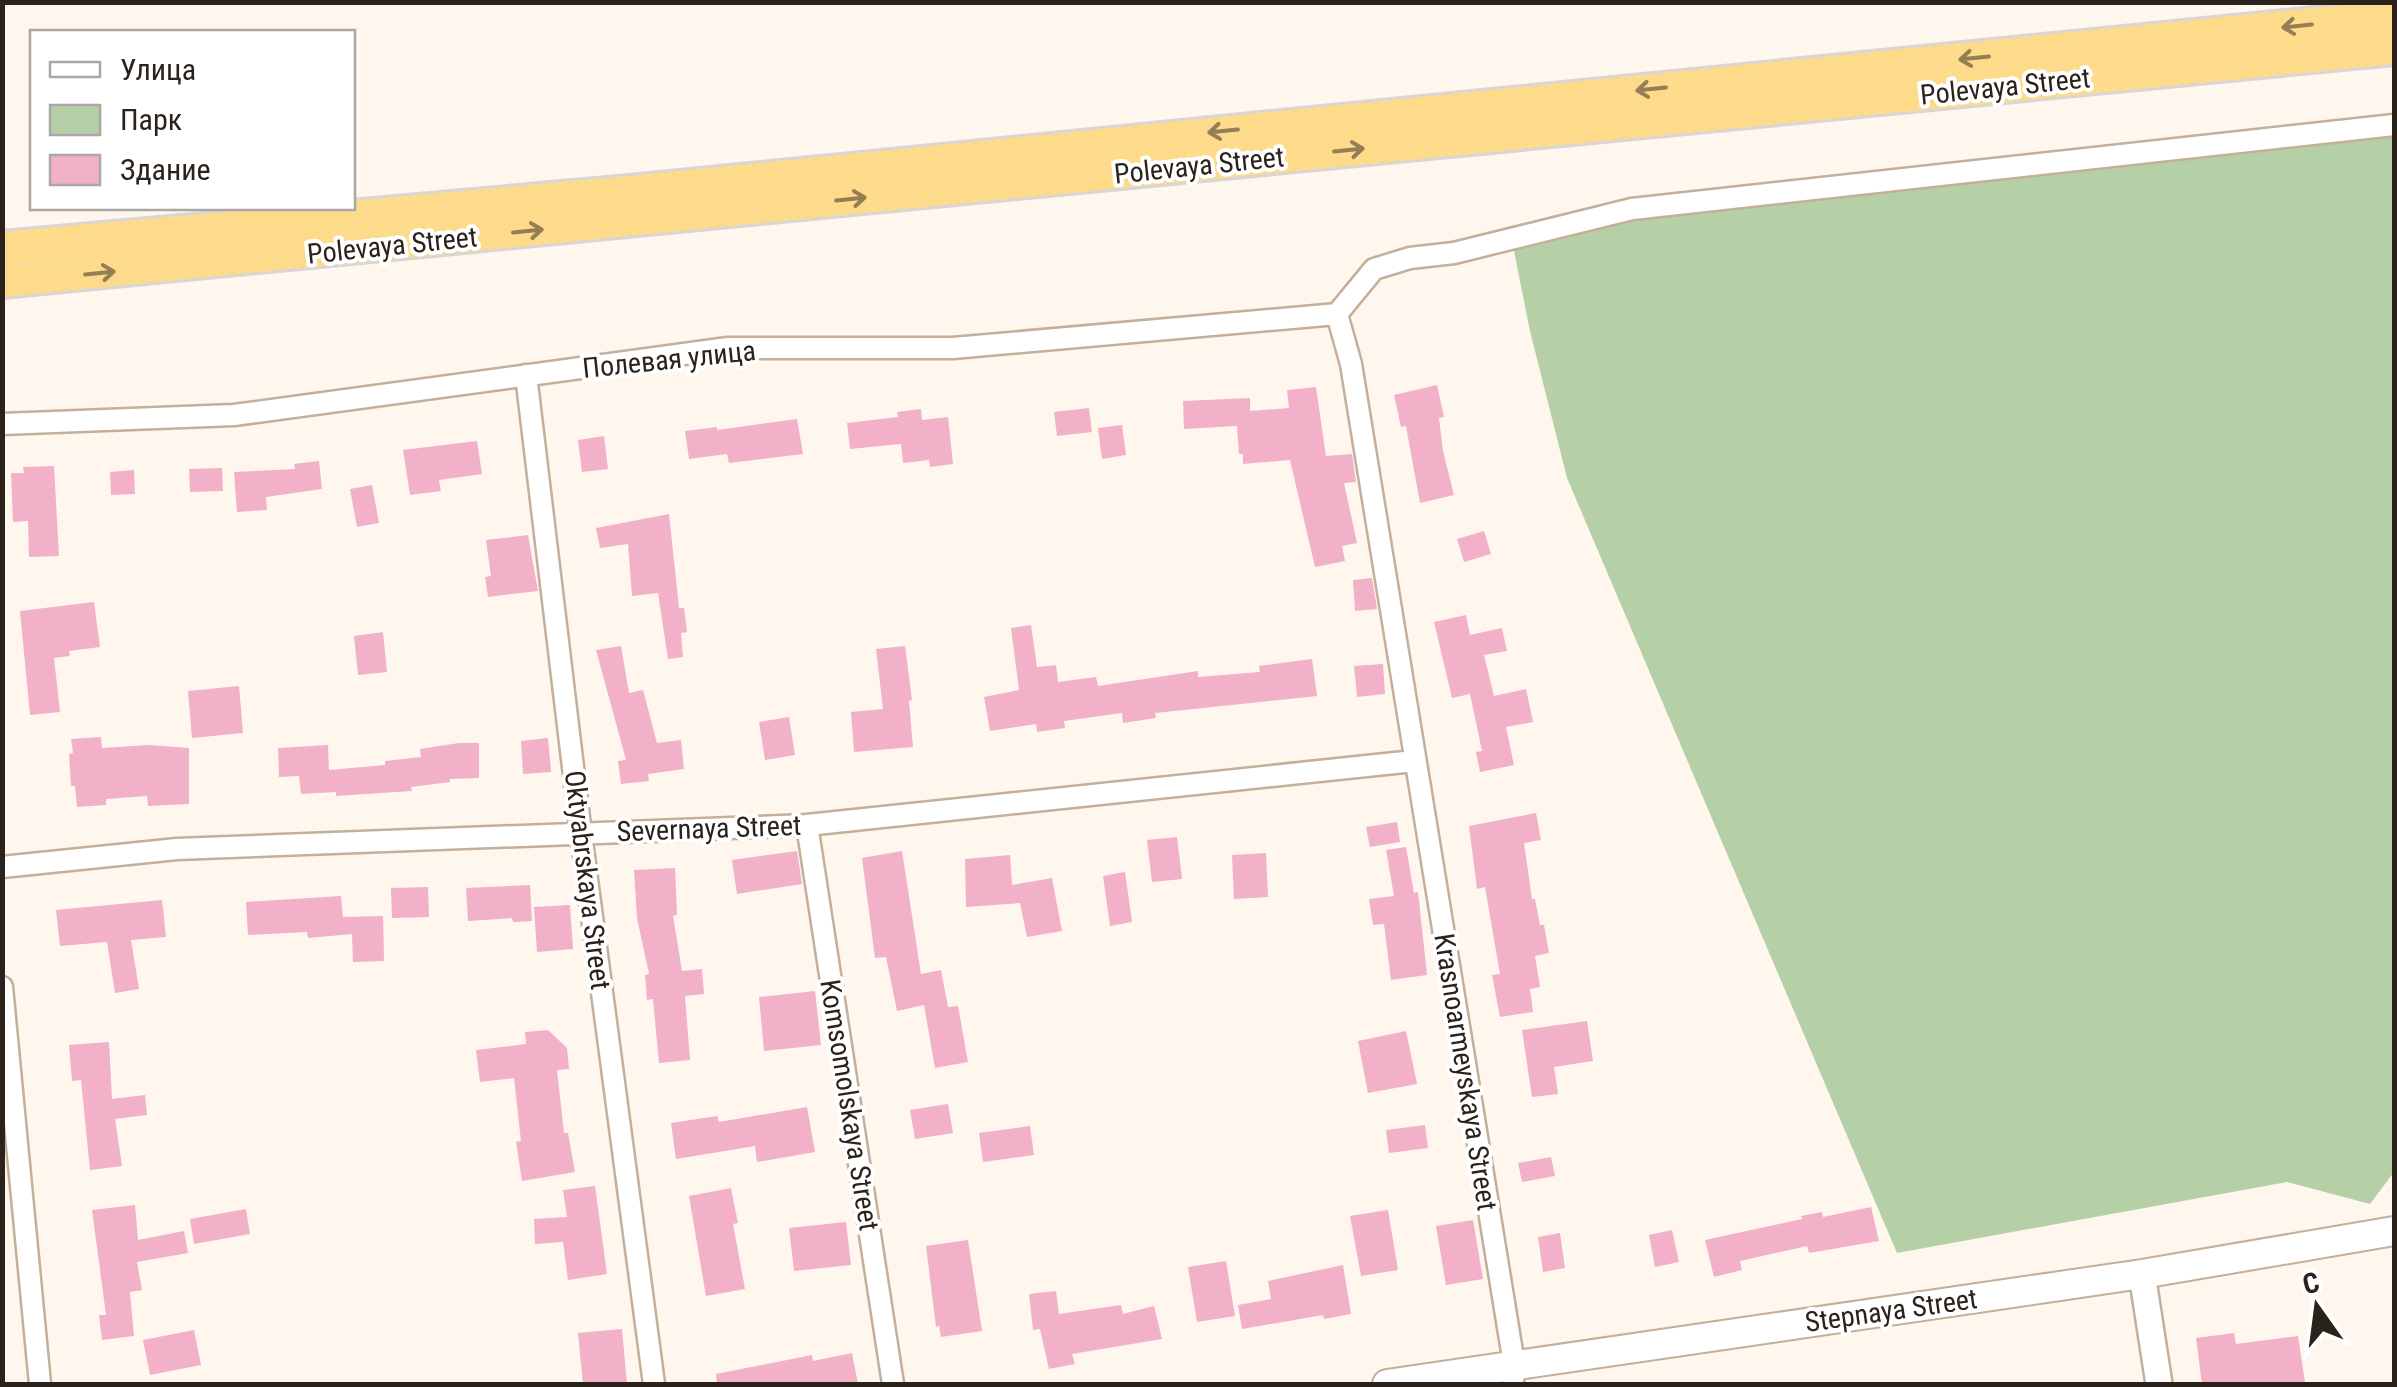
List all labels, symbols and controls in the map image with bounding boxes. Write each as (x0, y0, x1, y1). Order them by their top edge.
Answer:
one-way arrow (2282, 17, 2314, 36)
legend (30, 30, 355, 210)
one-way arrow (1958, 48, 1991, 67)
text: Улица (120, 52, 196, 87)
street label: Polevaya Street (1918, 61, 2092, 112)
one-way arrow (1635, 80, 1667, 99)
text: Парк (120, 102, 182, 137)
one-way arrow (1207, 122, 1239, 141)
street label: Polevaya Street (1112, 140, 1286, 191)
one-way arrow (1332, 140, 1364, 159)
text: Здание (120, 152, 211, 187)
one-way arrow (834, 190, 867, 209)
street label: Polevaya Street (305, 220, 479, 271)
one-way arrow (511, 222, 543, 241)
one-way arrow (83, 264, 115, 283)
street label: Полевая улица (581, 334, 757, 385)
street label: Oktyabrskaya Street (558, 769, 617, 991)
street label: Severnaya Street (616, 809, 802, 848)
street label: Krasnoarmeyskaya Street (1427, 931, 1504, 1213)
street label: Komsomolskaya Street (813, 977, 886, 1233)
north arrow (2267, 1257, 2367, 1357)
text: С (2299, 1265, 2323, 1301)
street label: Stepnaya Street (1803, 1282, 1979, 1339)

